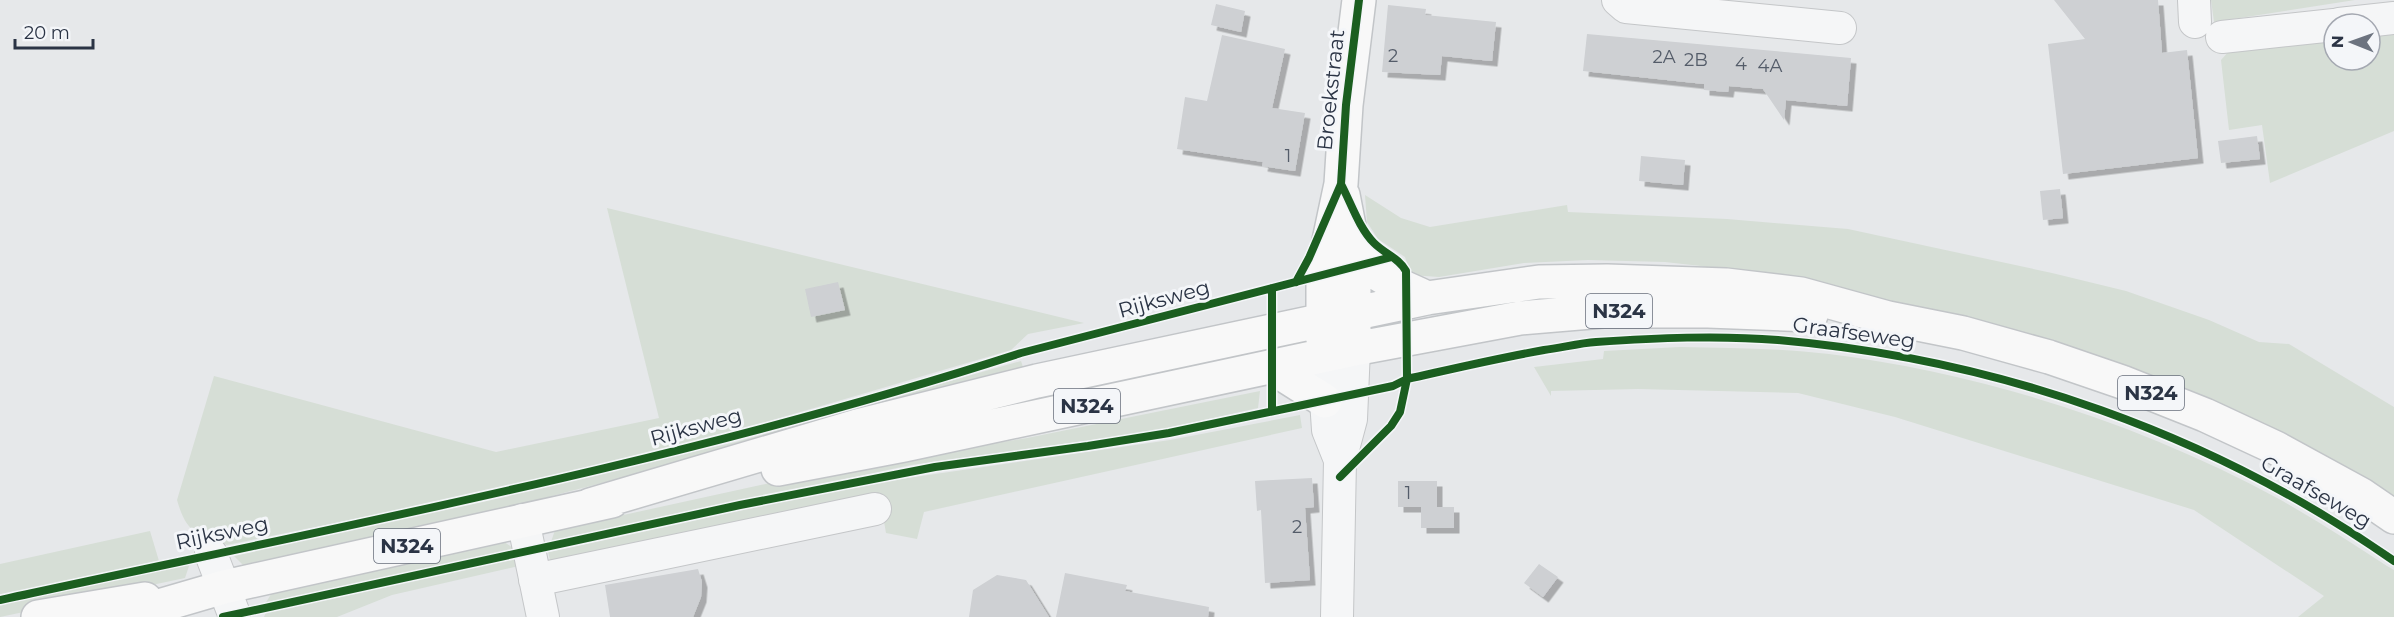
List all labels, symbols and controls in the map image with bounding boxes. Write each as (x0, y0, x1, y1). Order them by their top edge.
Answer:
scale bar (15, 12, 93, 50)
north arrow (2322, 12, 2382, 72)
text: 20 m (24, 22, 70, 44)
street label: Broekstraat (1312, 28, 1349, 152)
text: N (2328, 35, 2347, 48)
house number: 2 (1388, 45, 1398, 67)
house number: 2A (1652, 46, 1676, 68)
house number: 2B (1684, 49, 1708, 71)
house number: 4 (1735, 53, 1747, 75)
house number: 4A (1758, 55, 1782, 77)
house number: 1 (1285, 145, 1291, 167)
street label: Rijksweg (1115, 274, 1213, 323)
road number: N324 (1586, 294, 1652, 328)
street label: Graafseweg (1791, 312, 1917, 353)
road number: N324 (2118, 376, 2184, 410)
road number: N324 (1054, 389, 1120, 423)
street label: Rijksweg (647, 402, 745, 451)
street label: Graafseweg (2256, 450, 2376, 533)
house number: 1 (1405, 482, 1411, 504)
street label: Rijksweg (173, 511, 270, 555)
house number: 2 (1292, 516, 1302, 538)
road number: N324 (374, 529, 440, 563)

